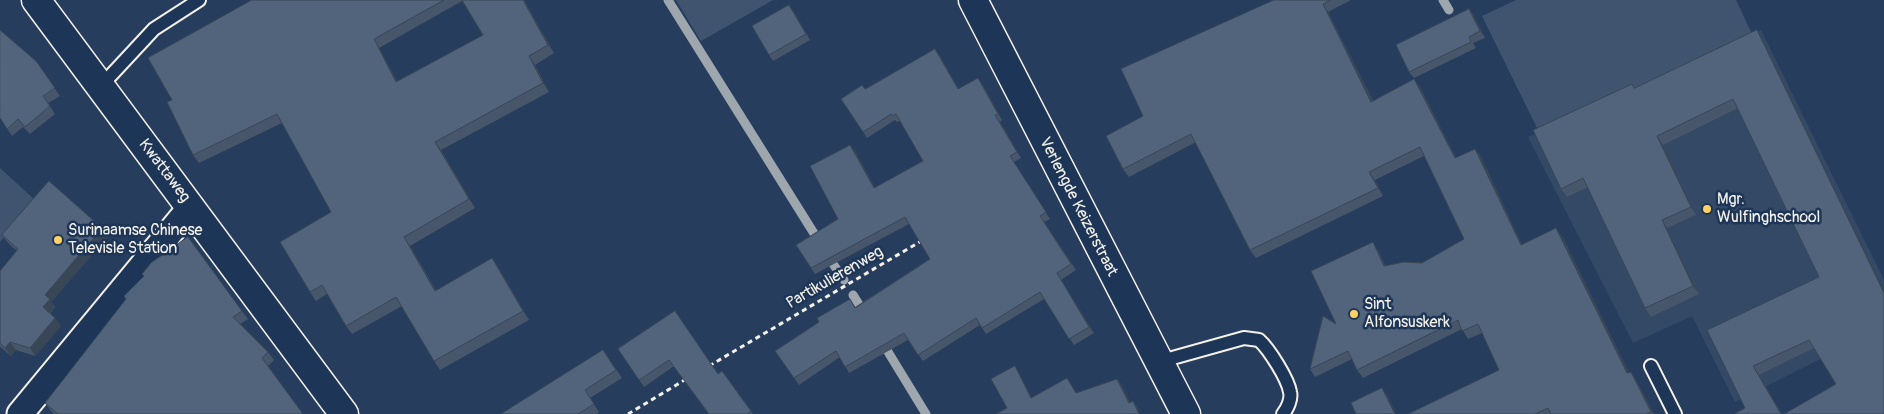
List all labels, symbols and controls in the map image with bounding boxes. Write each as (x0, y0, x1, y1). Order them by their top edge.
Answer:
street label: Verlengde Keizerstraat (1035, 134, 1121, 280)
street label: Kwattaweg (134, 135, 194, 207)
place label: Mgr. Wulfinghschool (1717, 190, 1820, 228)
marker: Mgr. Wulfinghschool (1701, 203, 1713, 215)
place label: Surinaamse Chinese Televisle Station (68, 221, 202, 259)
marker: Surinaamse Chinese Televisle Station (52, 234, 64, 246)
street label: Partikulierenweg (783, 243, 887, 313)
place label: Sint Alfonsuskerk (1364, 295, 1450, 333)
marker: Sint Alfonsuskerk (1348, 308, 1360, 320)

